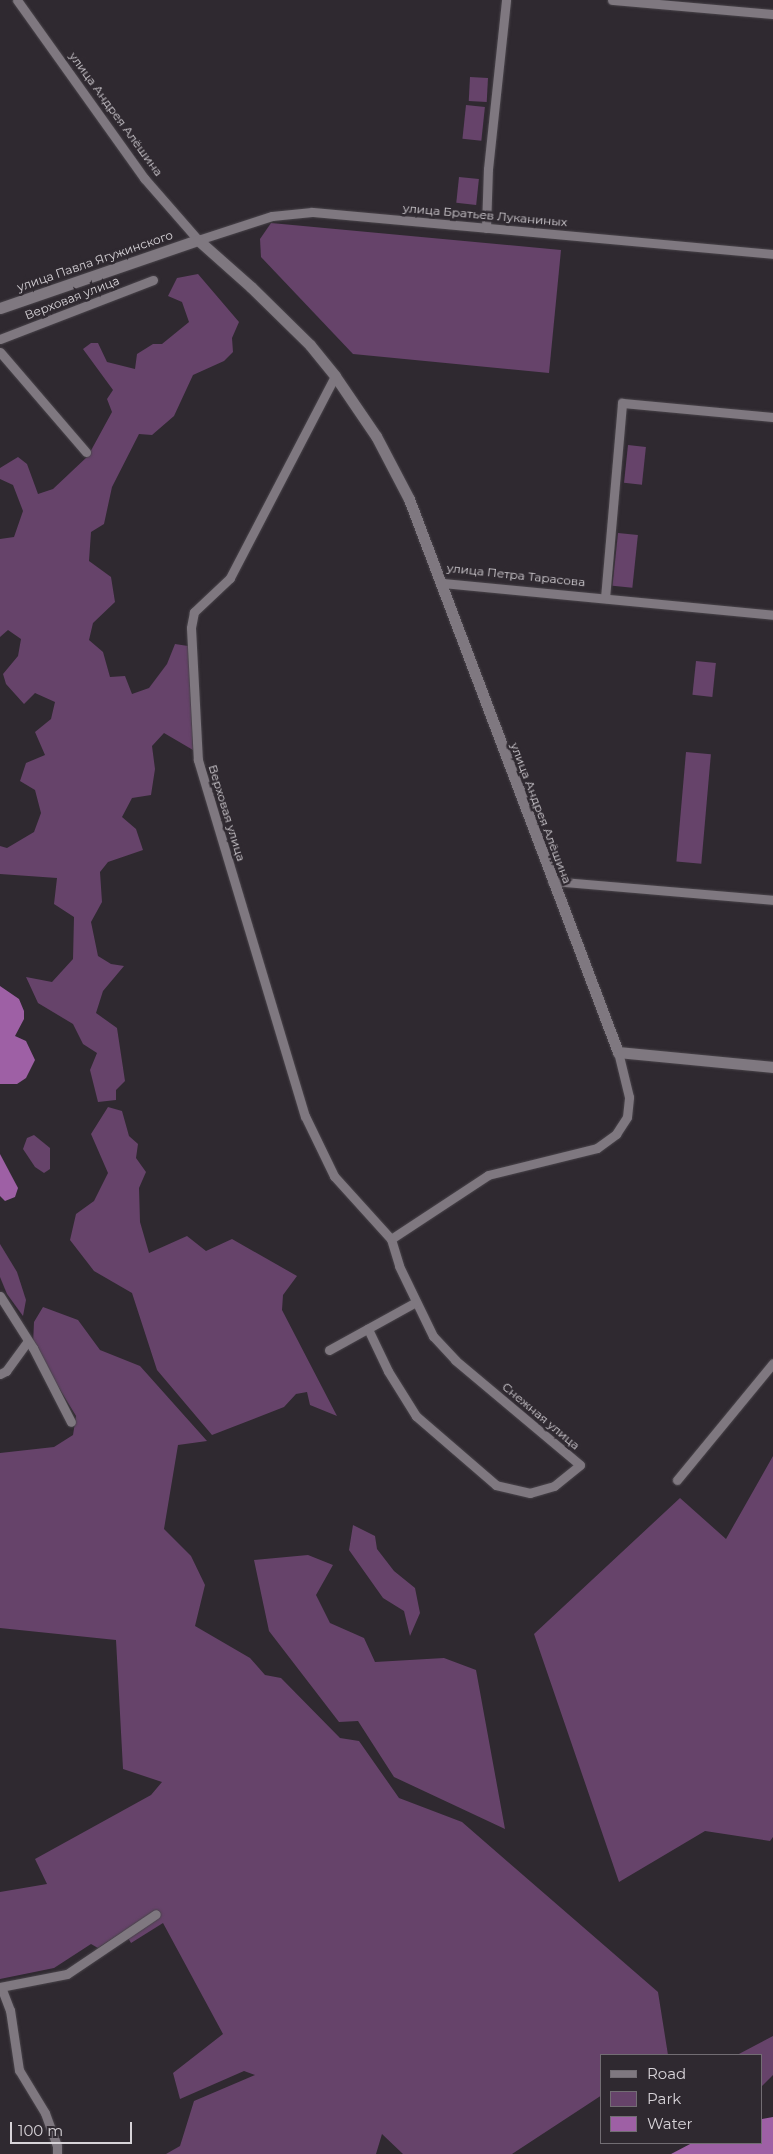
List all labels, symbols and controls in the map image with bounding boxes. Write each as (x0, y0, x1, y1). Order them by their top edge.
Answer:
street label: улица Андрея Алёшина (66, 49, 166, 179)
street label: улица Братьев Луканиных (402, 201, 568, 229)
street label: улица Павла Ягужинского (15, 228, 175, 294)
street label: Верховая улица (23, 273, 121, 323)
street label: улица Петра Тарасова (446, 561, 586, 589)
street label: улица Андрея Алёшина (507, 741, 575, 885)
street label: Верховая улица (205, 763, 249, 863)
street label: Снежная улица (499, 1379, 583, 1453)
legend (600, 2054, 763, 2144)
text: Road (647, 2064, 686, 2083)
text: Park (647, 2089, 681, 2108)
scale bar (12, 2112, 135, 2144)
text: Water (647, 2114, 693, 2133)
text: 100 m (18, 2121, 63, 2140)

